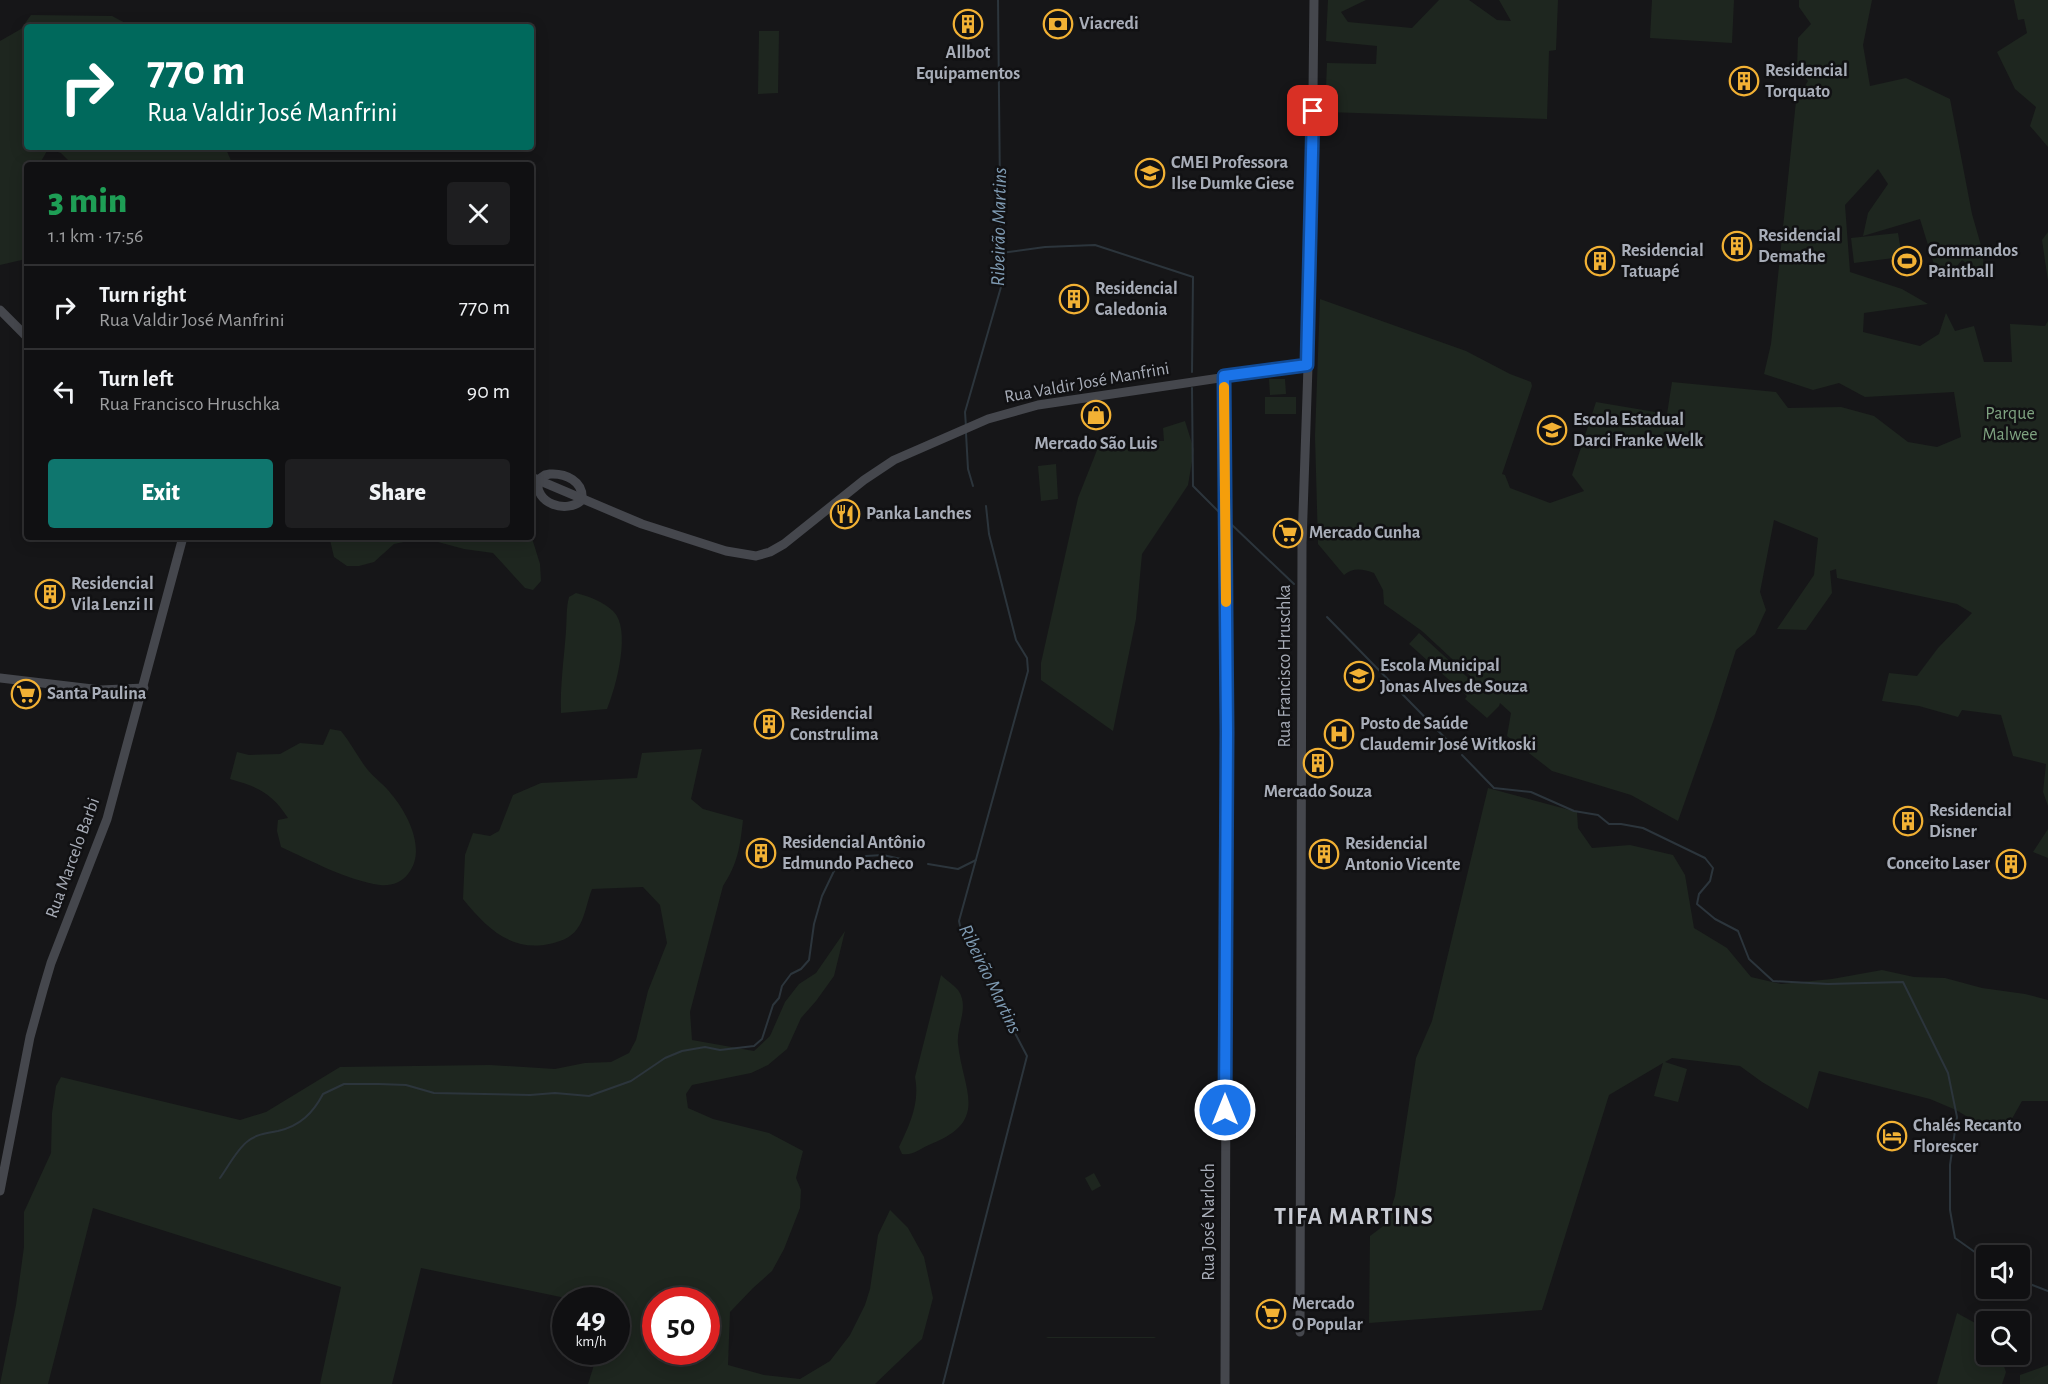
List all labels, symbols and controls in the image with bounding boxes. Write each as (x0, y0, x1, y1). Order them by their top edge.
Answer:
building icon: Allbot Equipamentos (952, 8, 984, 40)
bank icon: Viacredi (1042, 8, 1074, 40)
place label: Viacredi (1079, 15, 1139, 33)
place label: Allbot Equipamentos (916, 44, 1020, 83)
icon: right (48, 48, 126, 126)
text: 770 m (147, 50, 245, 92)
place label: Residencial Torquato (1765, 62, 1848, 101)
building icon: Residencial Torquato (1728, 65, 1760, 97)
pin (1287, 85, 1338, 136)
icon: arrive (1296, 94, 1329, 127)
text: Rua Valdir José Manfrini (147, 99, 398, 126)
place label: CMEI Professora Ilse Dumke Giese (1171, 154, 1294, 193)
school or university icon: CMEI Professora Ilse Dumke Giese (1134, 157, 1166, 189)
water label: Ribeirão Martins (988, 167, 1010, 287)
button: close (447, 182, 510, 245)
text: 3 min (48, 183, 127, 219)
text: 1.1 km · 17:56 (48, 226, 144, 246)
place label: Residencial Demathe (1758, 227, 1841, 266)
building icon: Residencial Demathe (1721, 230, 1753, 262)
place label: Residencial Tatuapé (1621, 242, 1704, 281)
place label: Commandos Paintball (1928, 242, 2018, 281)
building icon: Residencial Tatuapé (1584, 245, 1616, 277)
sports icon: Commandos Paintball (1891, 245, 1923, 277)
place label: Residencial Caledonia (1095, 280, 1178, 319)
building icon: Residencial Caledonia (1058, 283, 1090, 315)
text: Turn right (99, 284, 186, 306)
icon: right (48, 291, 81, 324)
text: 770 m (459, 296, 510, 318)
text: Rua Valdir José Manfrini (99, 310, 285, 330)
street label: Rua Valdir José Manfrini (1003, 360, 1171, 406)
text: Turn left (99, 368, 173, 390)
icon: left (48, 375, 81, 408)
text: 90 m (467, 380, 510, 402)
text: Rua Francisco Hruschka (99, 394, 280, 414)
shop icon: Mercado São Luis (1080, 399, 1112, 431)
park label: Parque Malwee (1982, 405, 2038, 444)
place label: Escola Estadual Darci Franke Welk (1573, 411, 1703, 450)
school or university icon: Escola Estadual Darci Franke Welk (1536, 414, 1568, 446)
place label: Mercado São Luis (1034, 435, 1158, 453)
button: Exit (48, 459, 273, 528)
button: Share (285, 459, 510, 528)
restaurant icon: Panka Lanches (829, 498, 861, 530)
place label: Panka Lanches (866, 505, 971, 523)
supermarket icon: Mercado Cunha (1272, 517, 1304, 549)
place label: Mercado Cunha (1309, 524, 1421, 542)
place label: Residencial Vila Lenzi II (71, 575, 154, 614)
building icon: Residencial Vila Lenzi II (34, 578, 66, 610)
street label: Rua Francisco Hruschka (1276, 584, 1294, 748)
place label: Escola Municipal Jonas Alves de Souza (1380, 657, 1528, 696)
school or university icon: Escola Municipal Jonas Alves de Souza (1343, 660, 1375, 692)
supermarket icon: Santa Paulina (10, 678, 42, 710)
place label: Santa Paulina (47, 685, 147, 703)
place label: Residencial Construlima (790, 705, 879, 744)
building icon: Residencial Construlima (753, 708, 785, 740)
place label: Posto de Saúde Claudemir José Witkoski (1360, 715, 1536, 754)
hospital icon: Posto de Saúde Claudemir José Witkoski (1323, 718, 1355, 750)
building icon: Mercado Souza (1302, 747, 1334, 779)
place label: Mercado Souza (1264, 783, 1373, 801)
street label: Rua Marcelo Barbi (43, 795, 103, 921)
place label: Residencial Disner (1929, 802, 2012, 841)
building icon: Residencial Disner (1892, 805, 1924, 837)
place label: Residencial Antônio Edmundo Pacheco (782, 834, 926, 873)
place label: Residencial Antonio Vicente (1345, 835, 1460, 874)
building icon: Residencial Antônio Edmundo Pacheco (745, 837, 777, 869)
building icon: Residencial Antonio Vicente (1308, 838, 1340, 870)
building icon: Conceito Laser (1995, 848, 2027, 880)
place label: Conceito Laser (1887, 855, 1991, 873)
water label: Ribeirão Martins (955, 921, 1025, 1037)
position arrow (1193, 1078, 1257, 1142)
place label: Chalés Recanto Florescer (1913, 1117, 2022, 1156)
hotel icon: Chalés Recanto Florescer (1876, 1120, 1908, 1152)
street label: Rua José Narloch (1200, 1163, 1218, 1281)
district label: TIFA MARTINS (1274, 1205, 1434, 1229)
map controls (1976, 1245, 2030, 1365)
button: sound (1976, 1245, 2030, 1299)
speed limit sign: 50 (642, 1287, 720, 1365)
place label: Mercado O Popular (1292, 1295, 1364, 1334)
supermarket icon: Mercado O Popular (1255, 1298, 1287, 1330)
text: 49 (576, 1304, 606, 1334)
button: search (1976, 1311, 2030, 1365)
text: km/h (576, 1334, 606, 1349)

